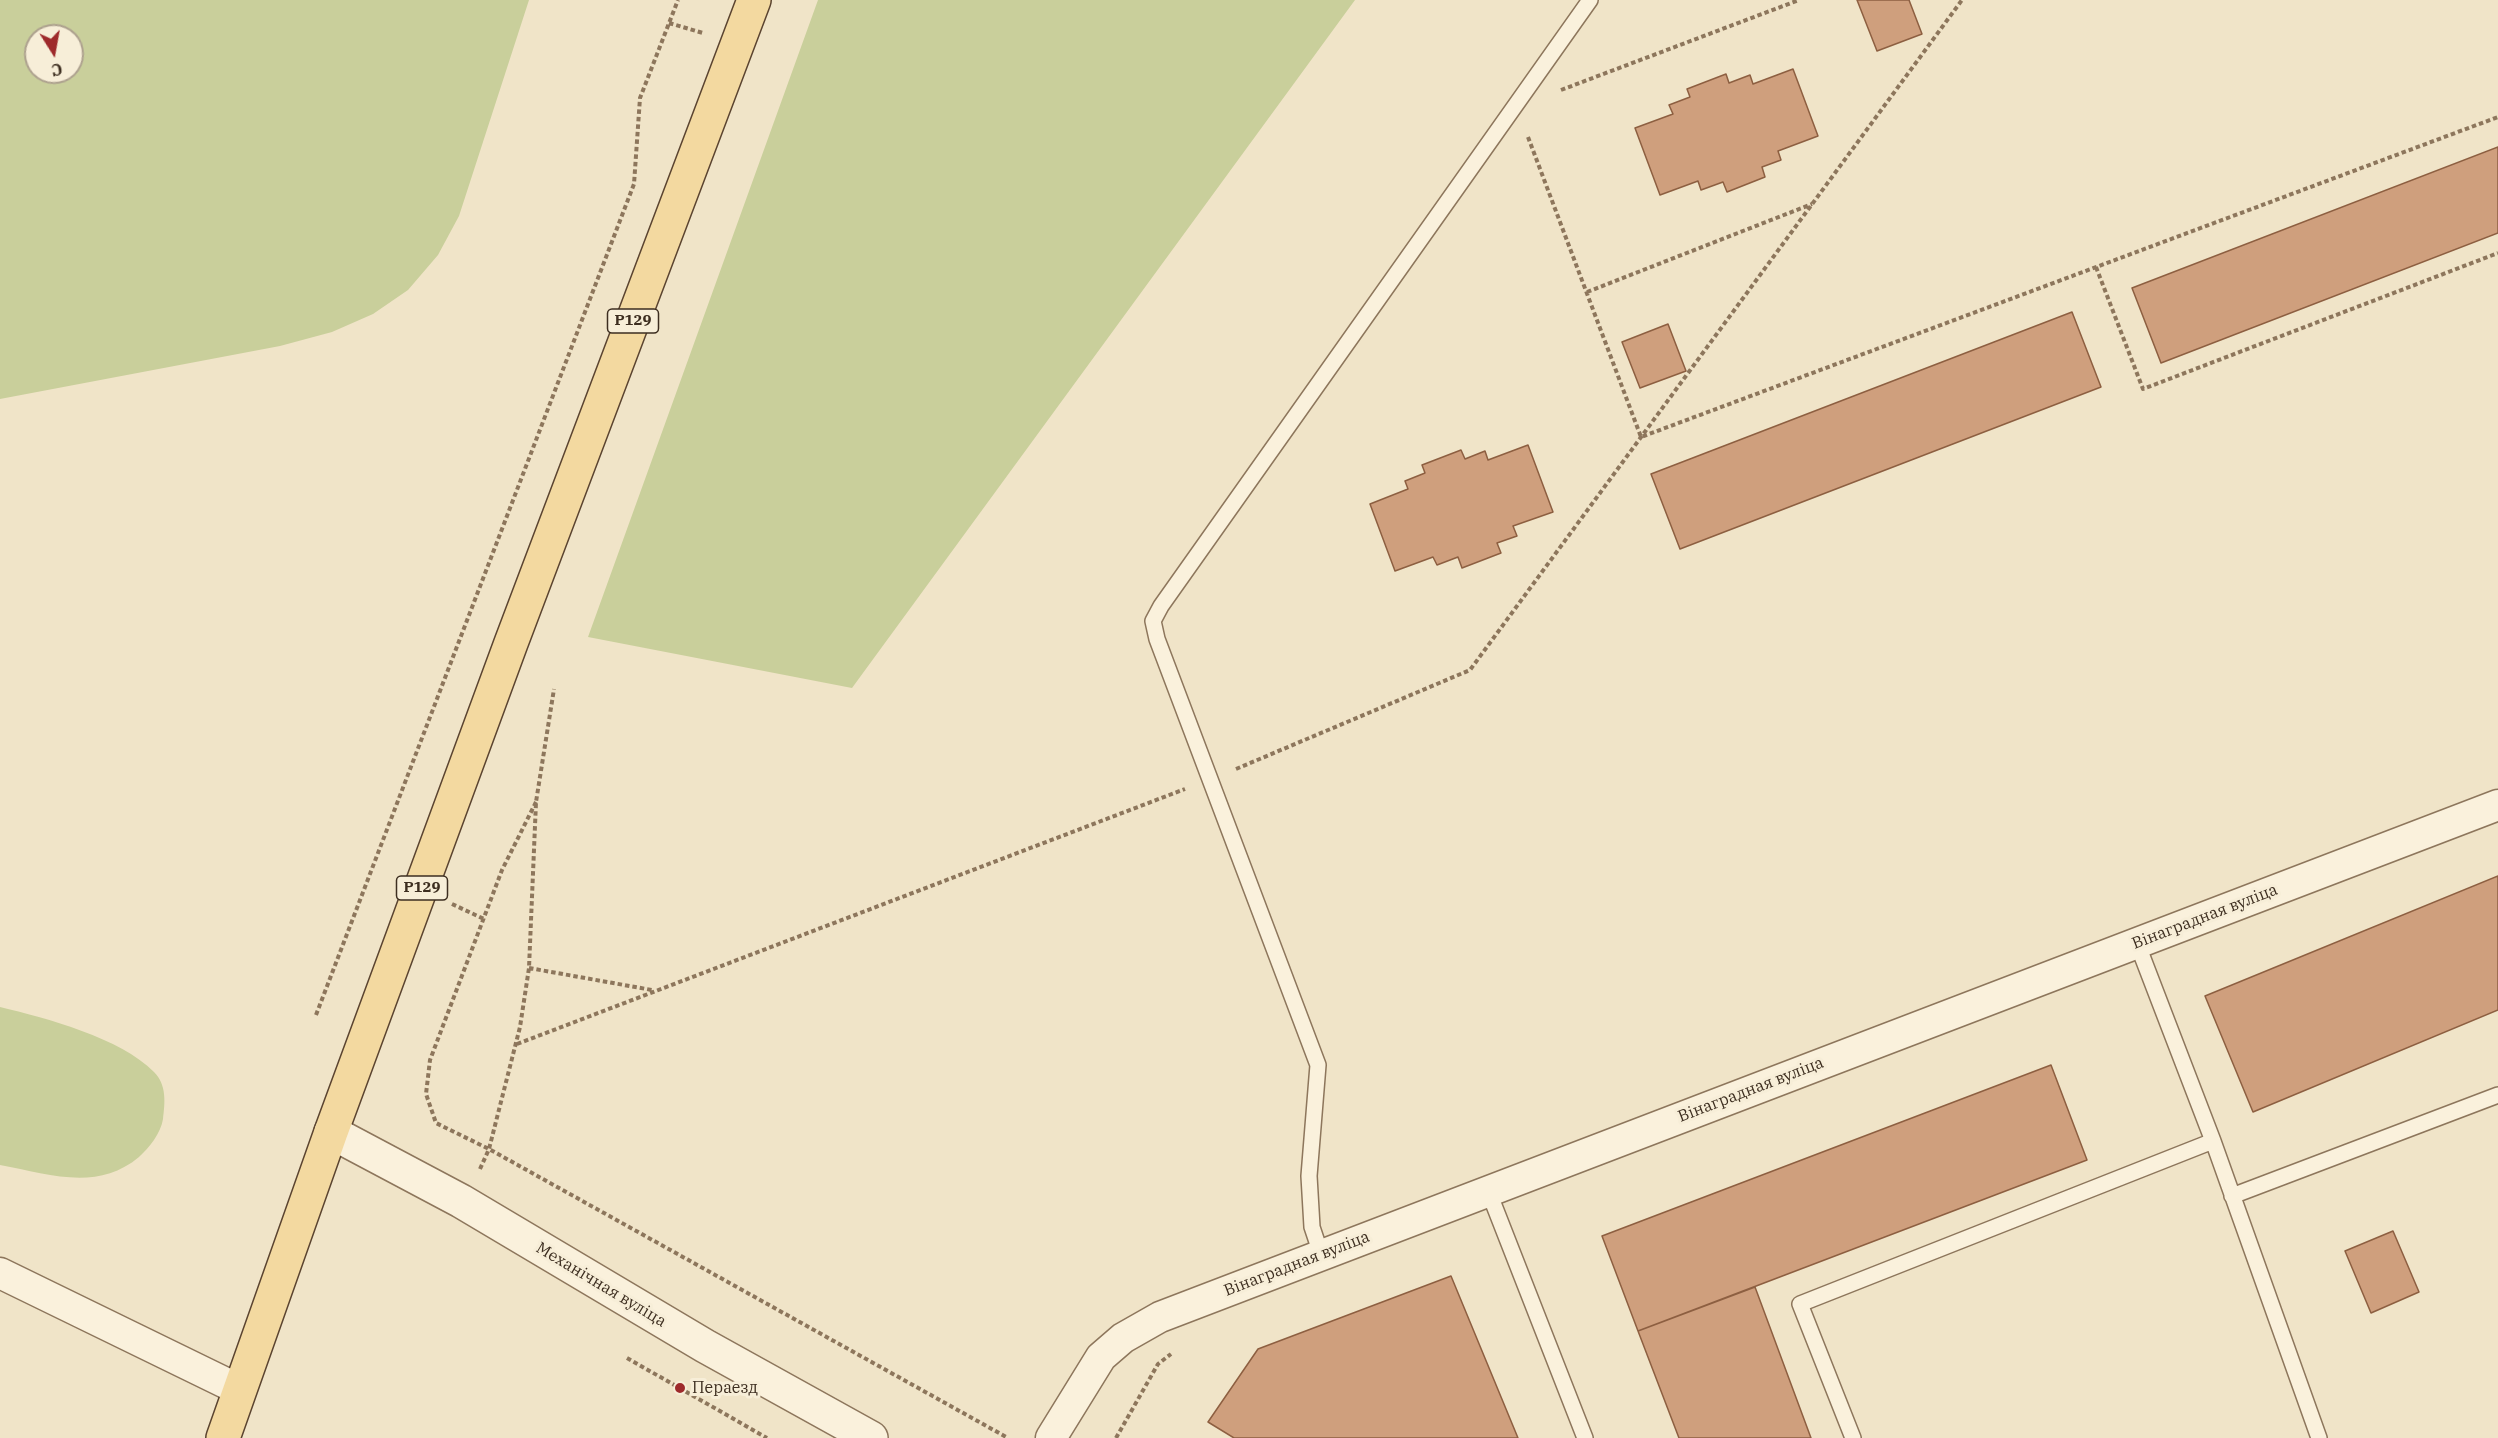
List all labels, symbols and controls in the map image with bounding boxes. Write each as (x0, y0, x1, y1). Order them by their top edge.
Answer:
north arrow (24, 24, 84, 84)
text: С (50, 59, 64, 81)
road number: Р129 (608, 309, 658, 333)
road number: Р129 (396, 876, 448, 900)
street label: Вінаградная вуліца (2129, 880, 2281, 954)
street label: Вінаградная вуліца (1675, 1053, 1827, 1127)
street label: Вінаградная вуліца (1221, 1227, 1373, 1301)
street label: Механічная вуліца (533, 1239, 669, 1331)
place label: Пераезд (692, 1378, 758, 1398)
marker: Пераезд (673, 1381, 687, 1395)

